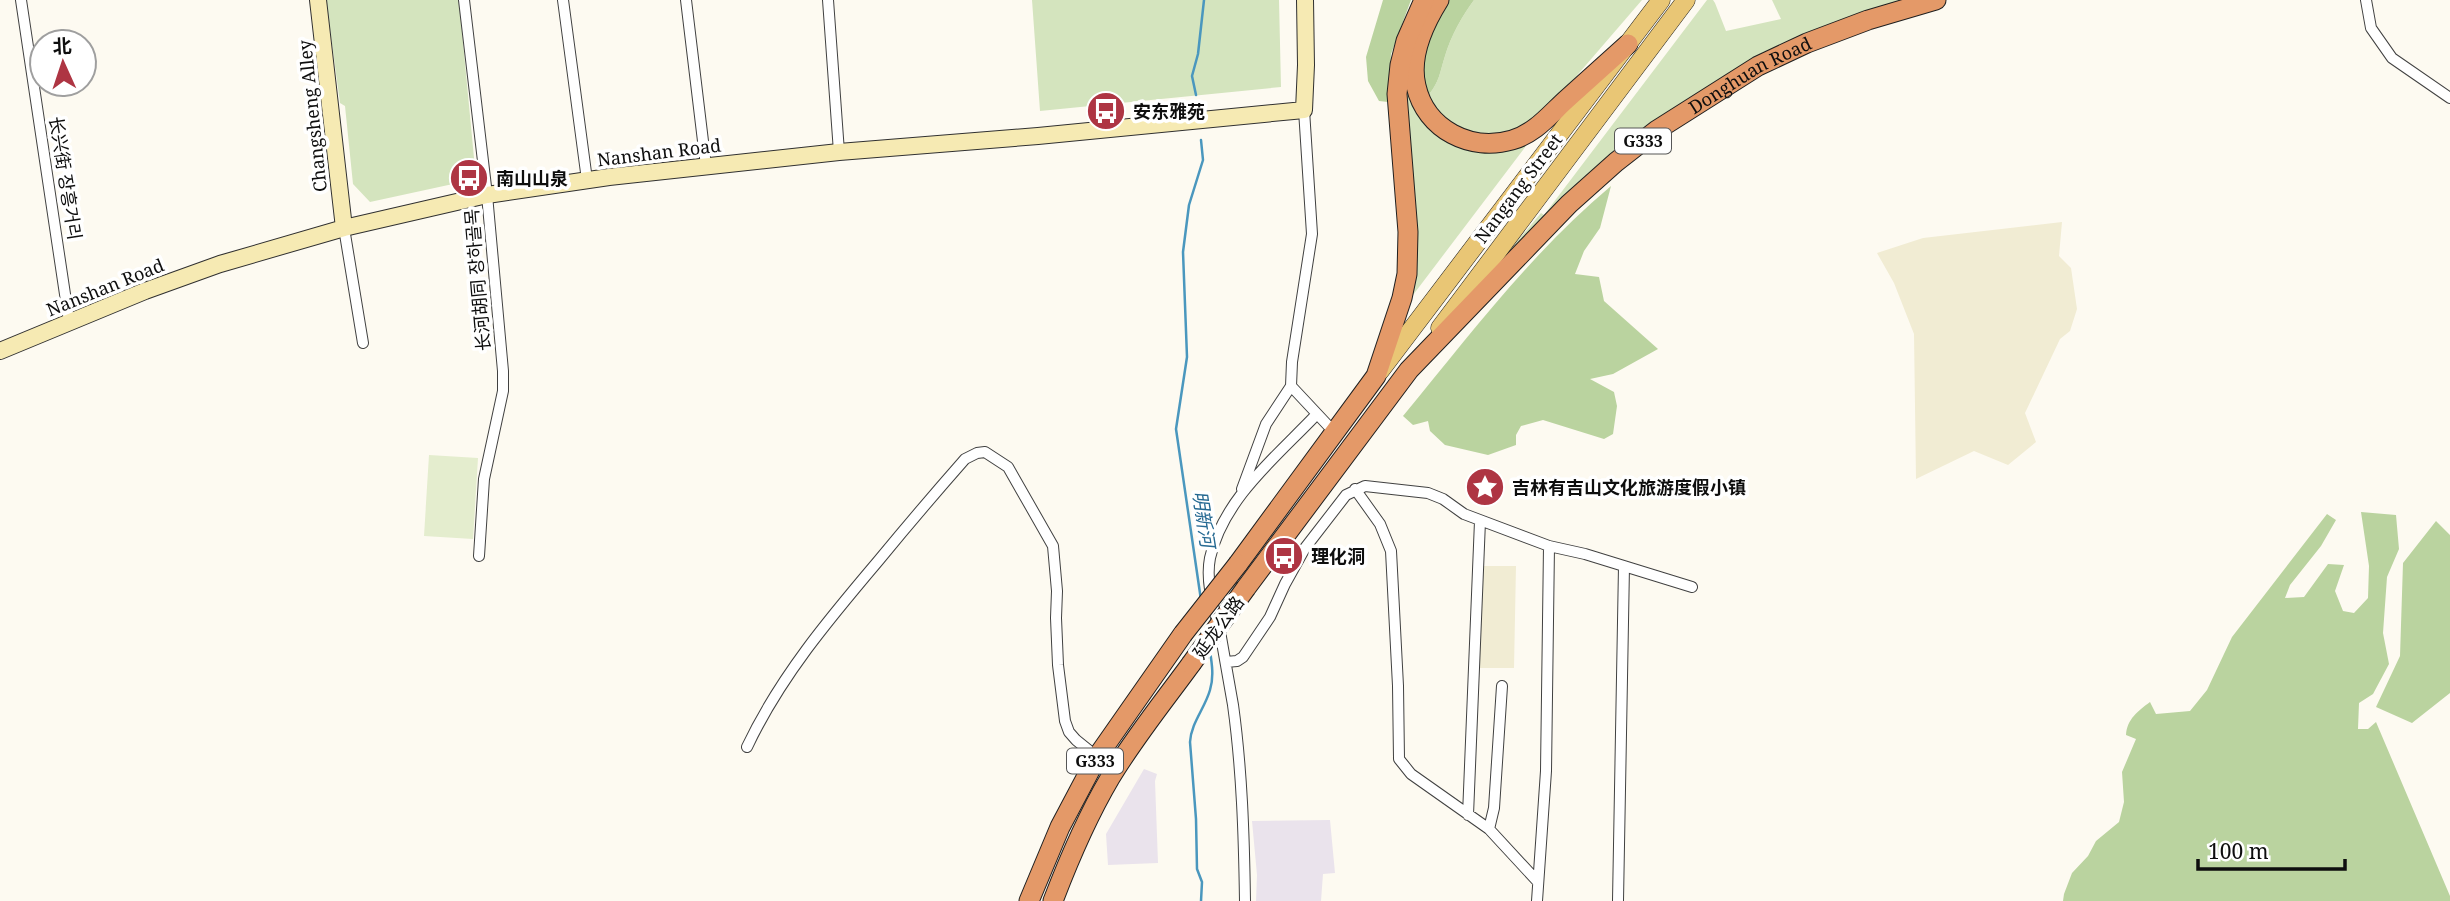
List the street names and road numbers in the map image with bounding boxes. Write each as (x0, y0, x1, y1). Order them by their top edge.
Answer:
street label: Donghuan Road (1684, 31, 1815, 119)
street label: Changsheng Alley (292, 38, 332, 193)
street label: 长兴街 장흥거리 (44, 114, 88, 242)
street label: Nangang Street (1469, 128, 1567, 248)
road number: G333 (1615, 128, 1671, 154)
street label: Nanshan Road (596, 132, 722, 172)
street label: 长河胡同 장하골목 (459, 208, 495, 352)
street label: Nanshan Road (43, 252, 167, 322)
street label: 延龙公路 (1187, 591, 1249, 663)
road number: G333 (1067, 748, 1123, 774)

